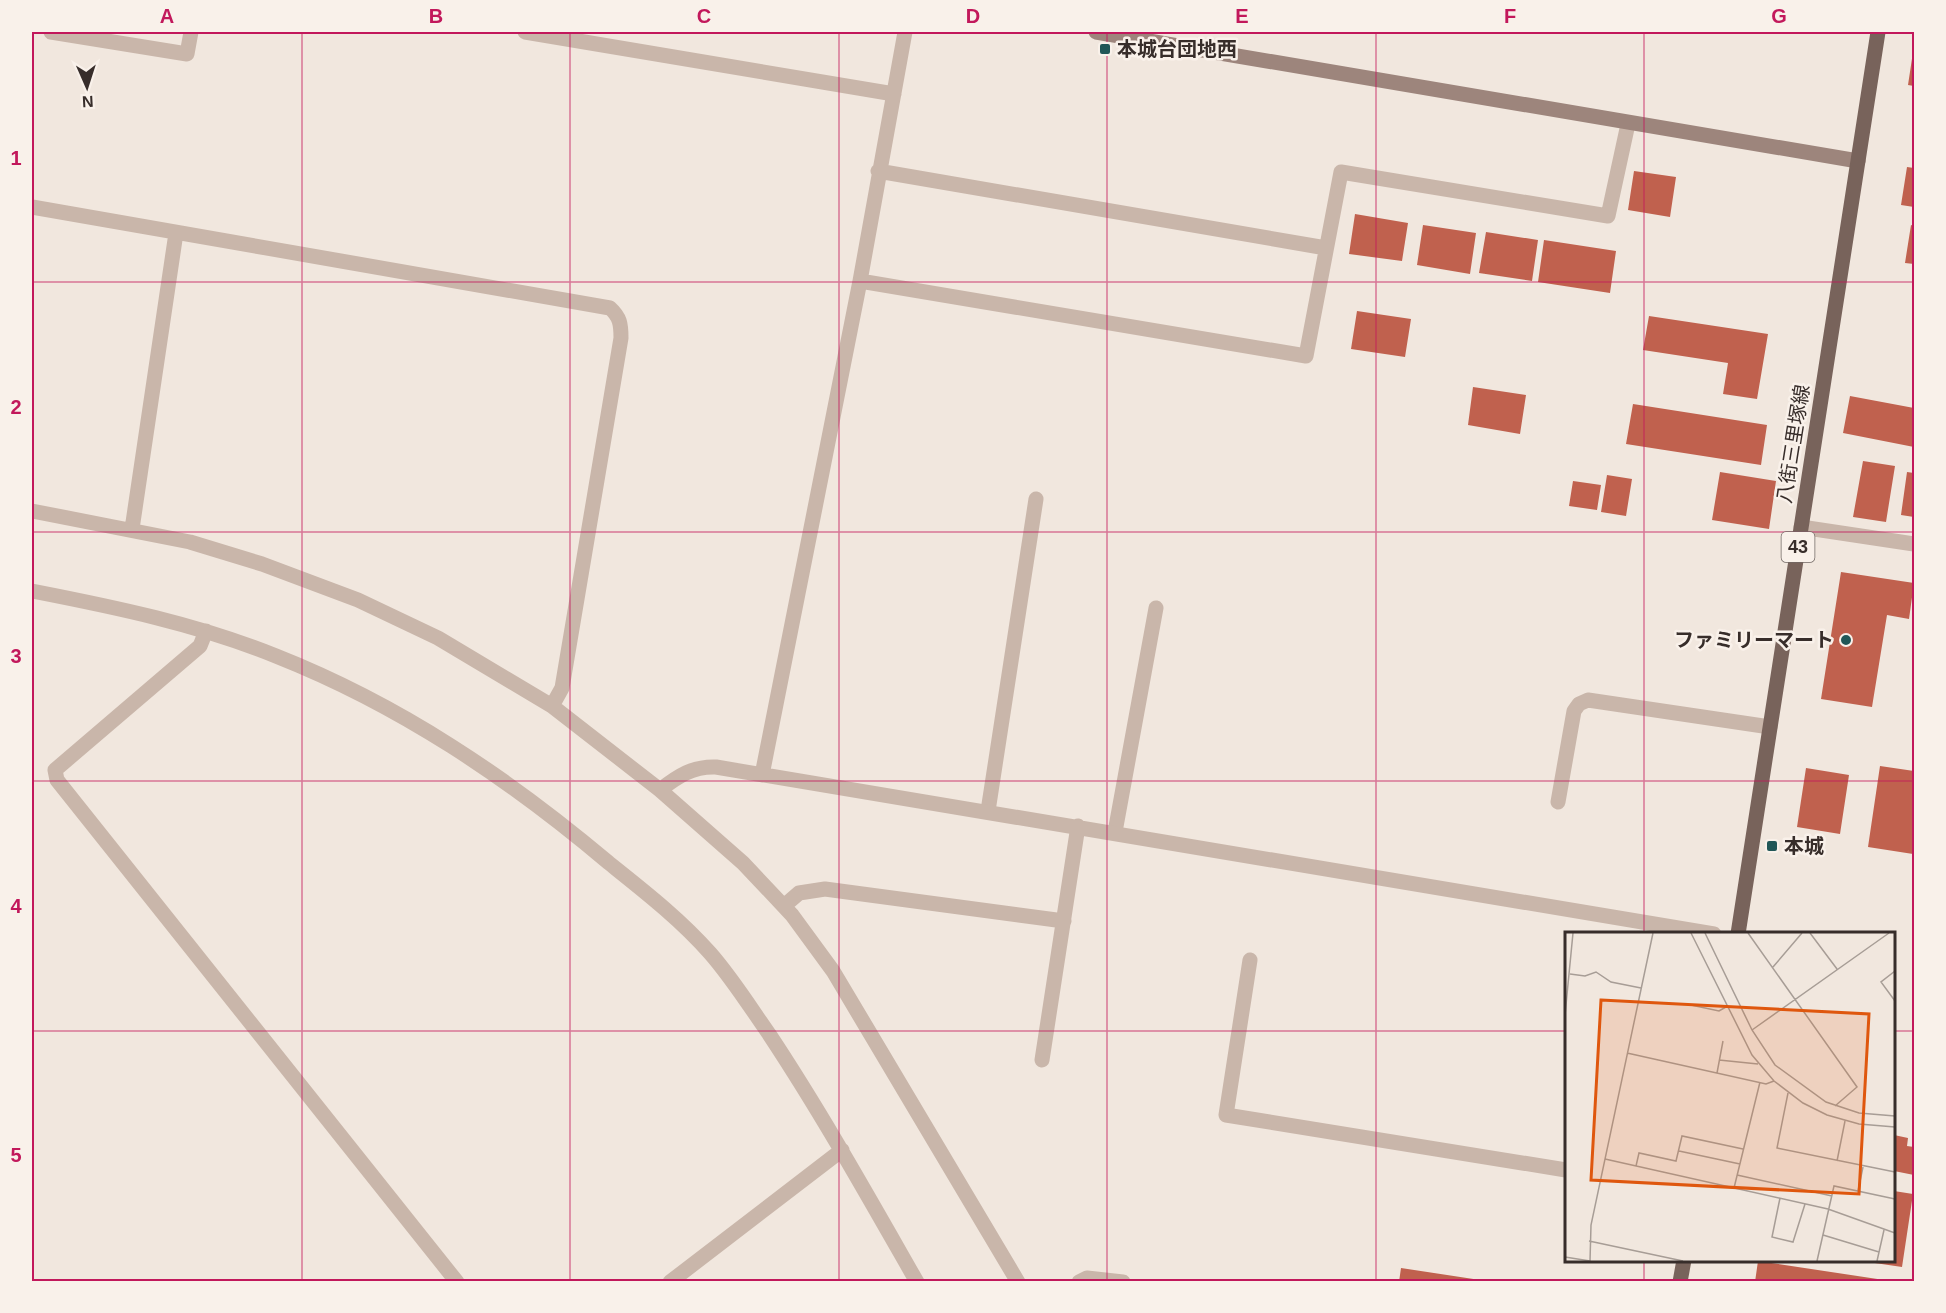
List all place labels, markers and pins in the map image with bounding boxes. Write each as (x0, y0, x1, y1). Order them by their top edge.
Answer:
place label: 本城台団地西 (1117, 38, 1237, 60)
marker: 本城台団地西 (1098, 42, 1112, 56)
place label: ファミリーマート (1674, 629, 1834, 651)
marker: ファミリーマート (1839, 633, 1853, 647)
place label: 本城 (1784, 835, 1824, 857)
marker: 本城 (1765, 839, 1779, 853)

